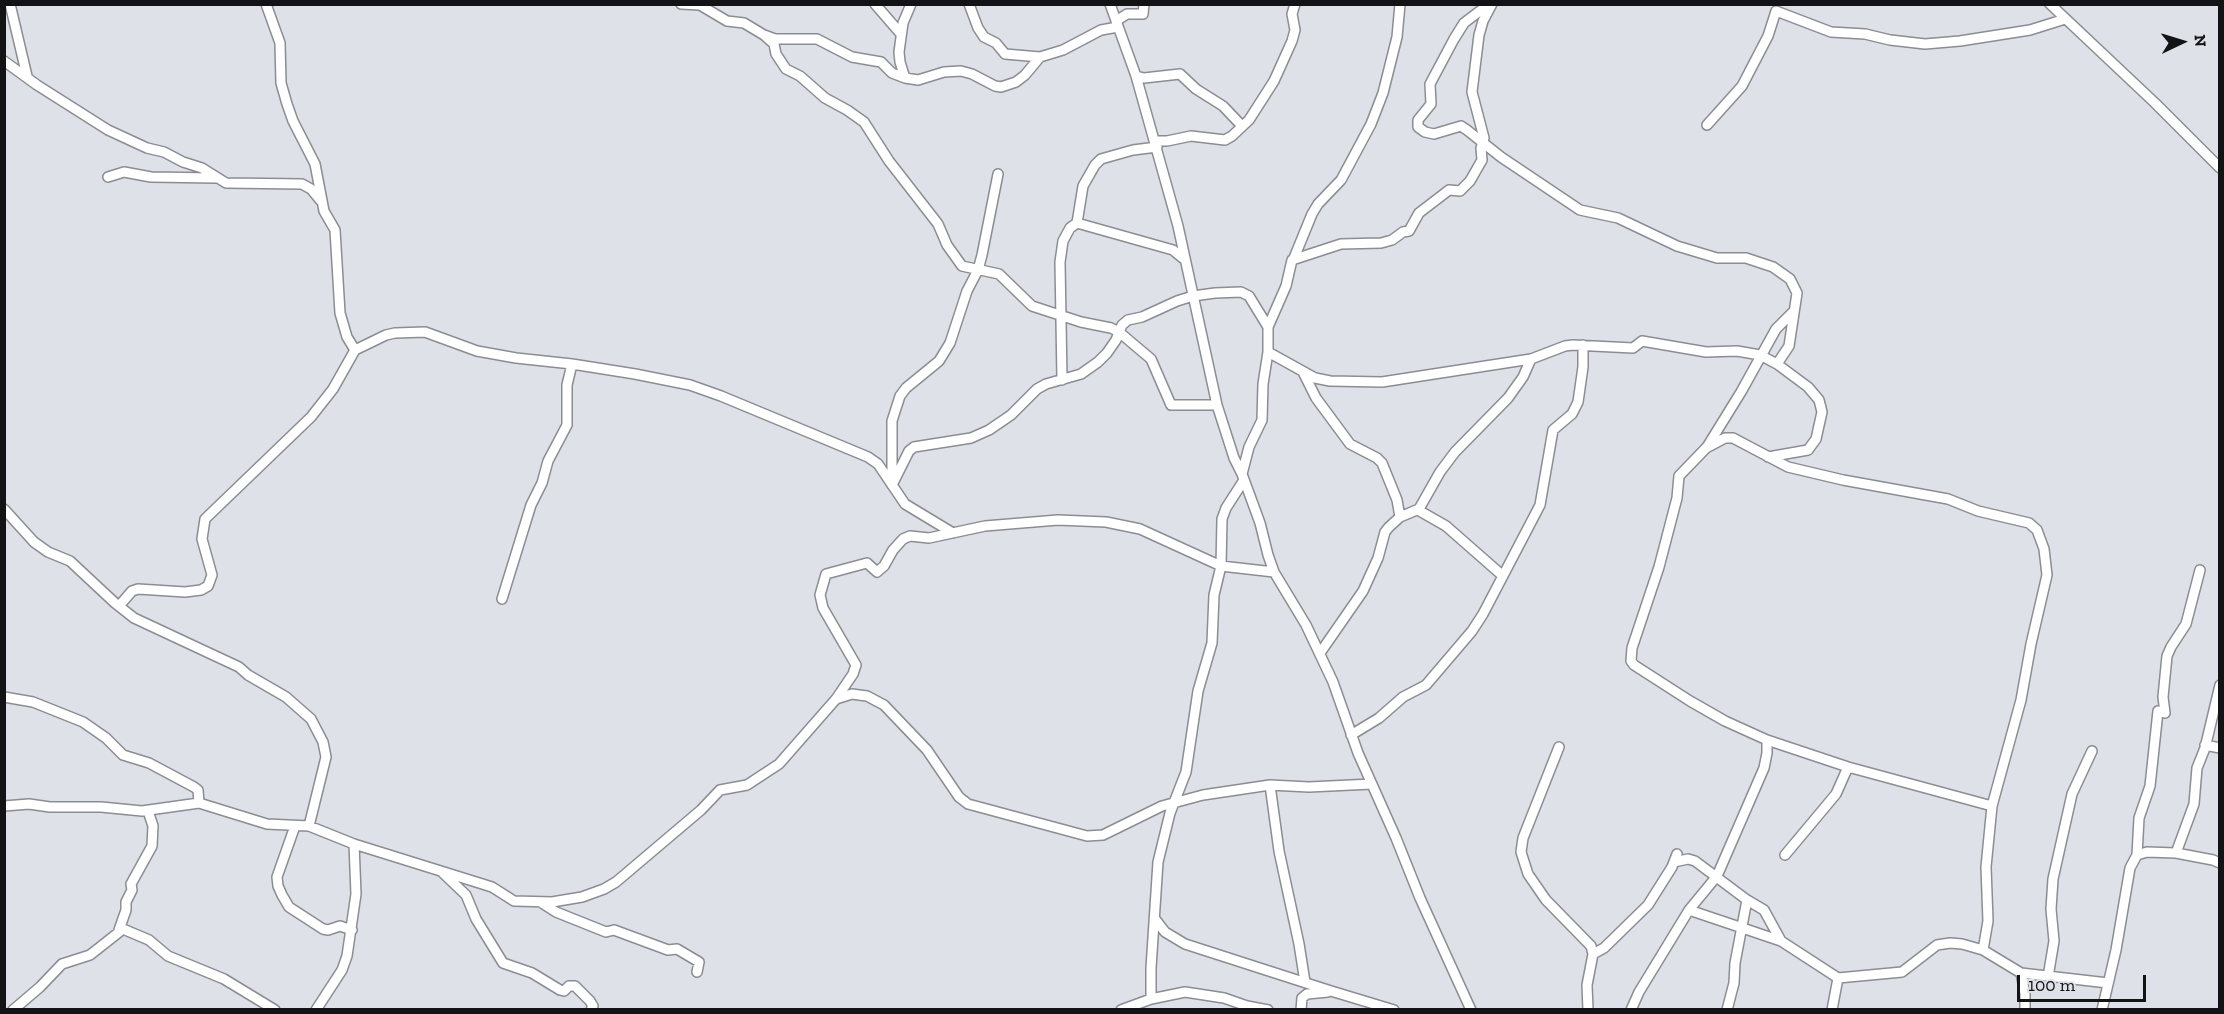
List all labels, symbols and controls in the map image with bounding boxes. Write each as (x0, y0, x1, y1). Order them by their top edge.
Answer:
north arrow (2152, 12, 2212, 72)
text: N (2191, 34, 2210, 47)
scale bar (2020, 963, 2149, 1001)
text: 100 m (2028, 974, 2075, 996)

